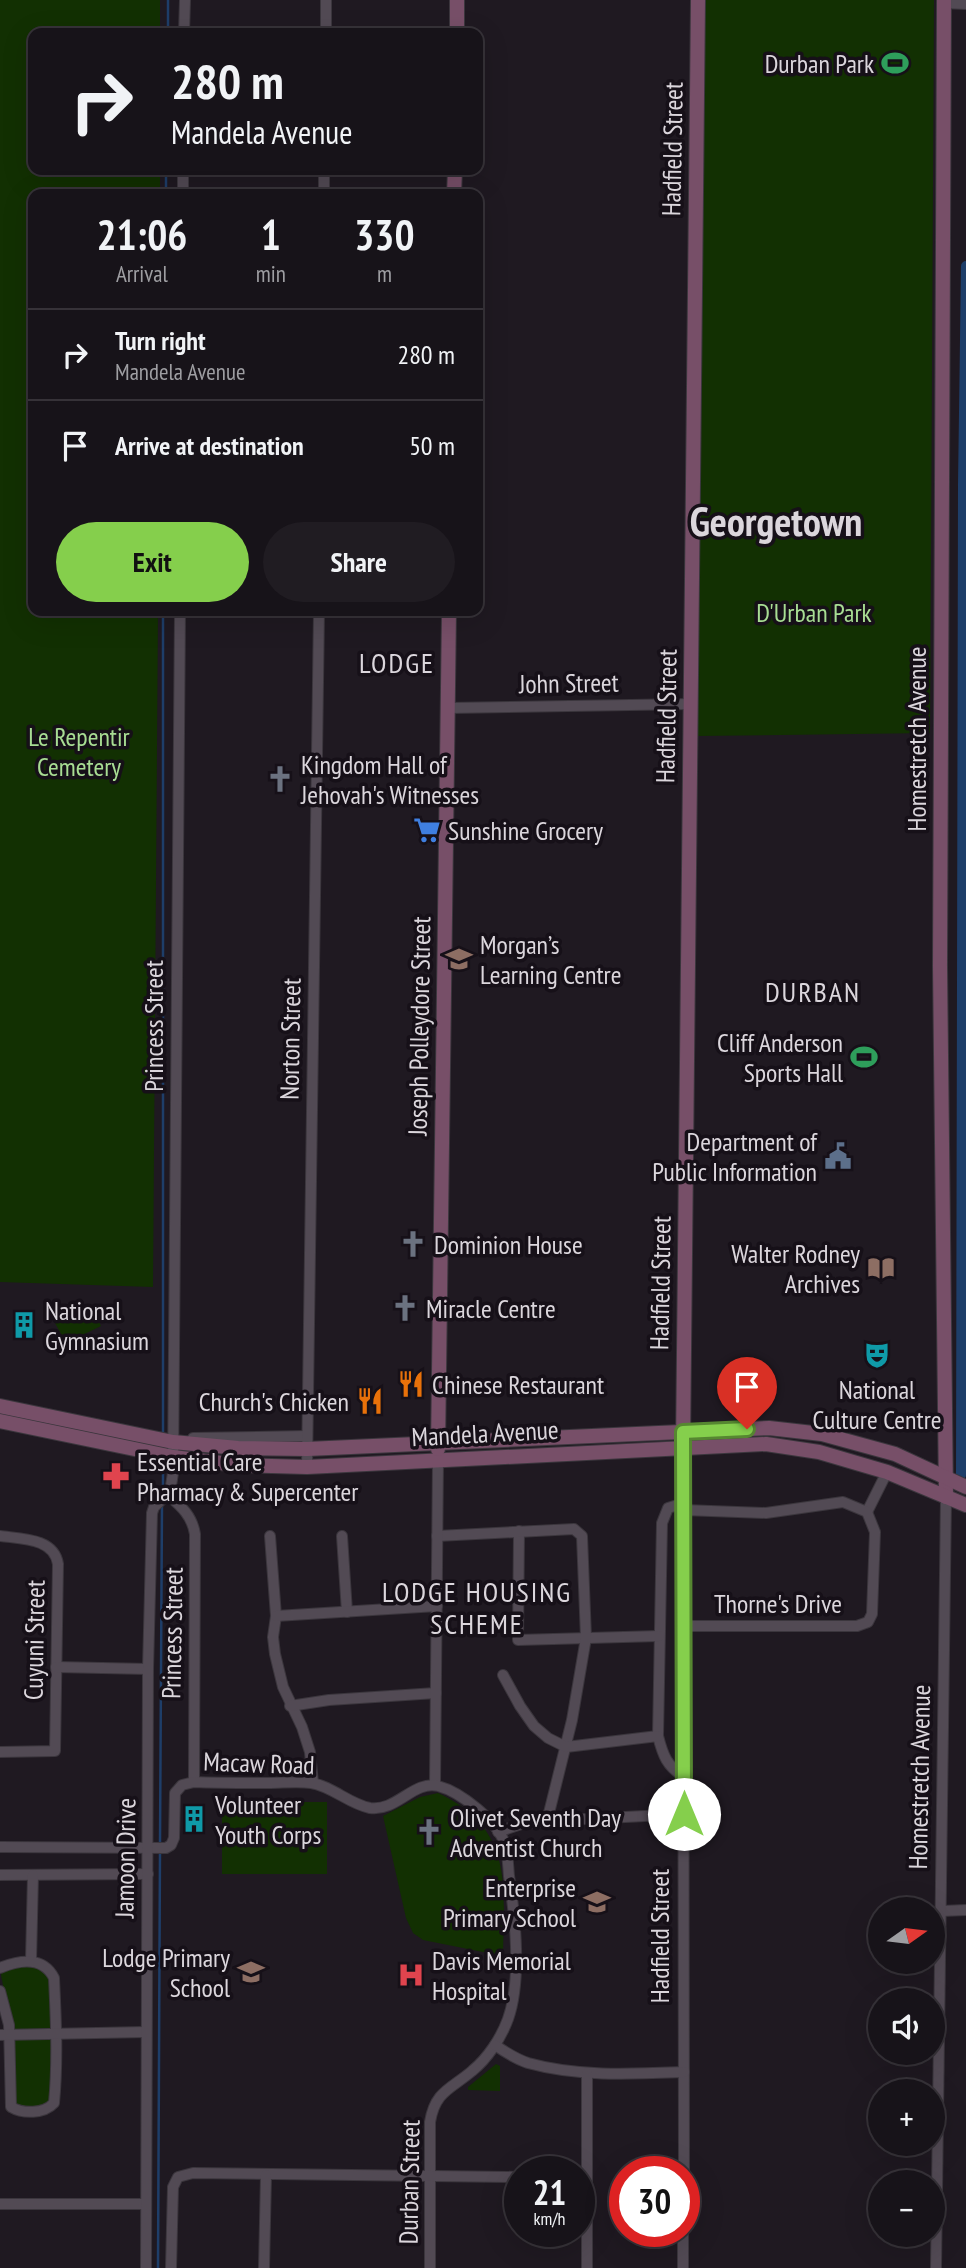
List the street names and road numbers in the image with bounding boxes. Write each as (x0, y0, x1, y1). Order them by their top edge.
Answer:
street label: Hadfield Street (654, 82, 690, 216)
street label: Homestretch Avenue (900, 647, 933, 831)
street label: Hadfield Street (648, 649, 684, 783)
street label: John Street (518, 666, 619, 700)
street label: Joseph Polleydore Street (401, 916, 437, 1137)
street label: Princess Street (137, 960, 170, 1092)
street label: Norton Street (272, 978, 308, 1100)
street label: Hadfield Street (642, 1216, 678, 1350)
street label: Mandela Avenue (411, 1413, 559, 1453)
street label: Princess Street (154, 1567, 190, 1699)
street label: Cuyuni Street (16, 1580, 52, 1700)
street label: Thorne's Drive (714, 1587, 842, 1620)
street label: Homestretch Avenue (901, 1684, 937, 1870)
street label: Macaw Road (203, 1745, 315, 1781)
street label: Jamoon Drive (107, 1798, 143, 1919)
street label: Hadfield Street (643, 1869, 676, 2003)
street label: Durban Street (391, 2119, 427, 2245)

